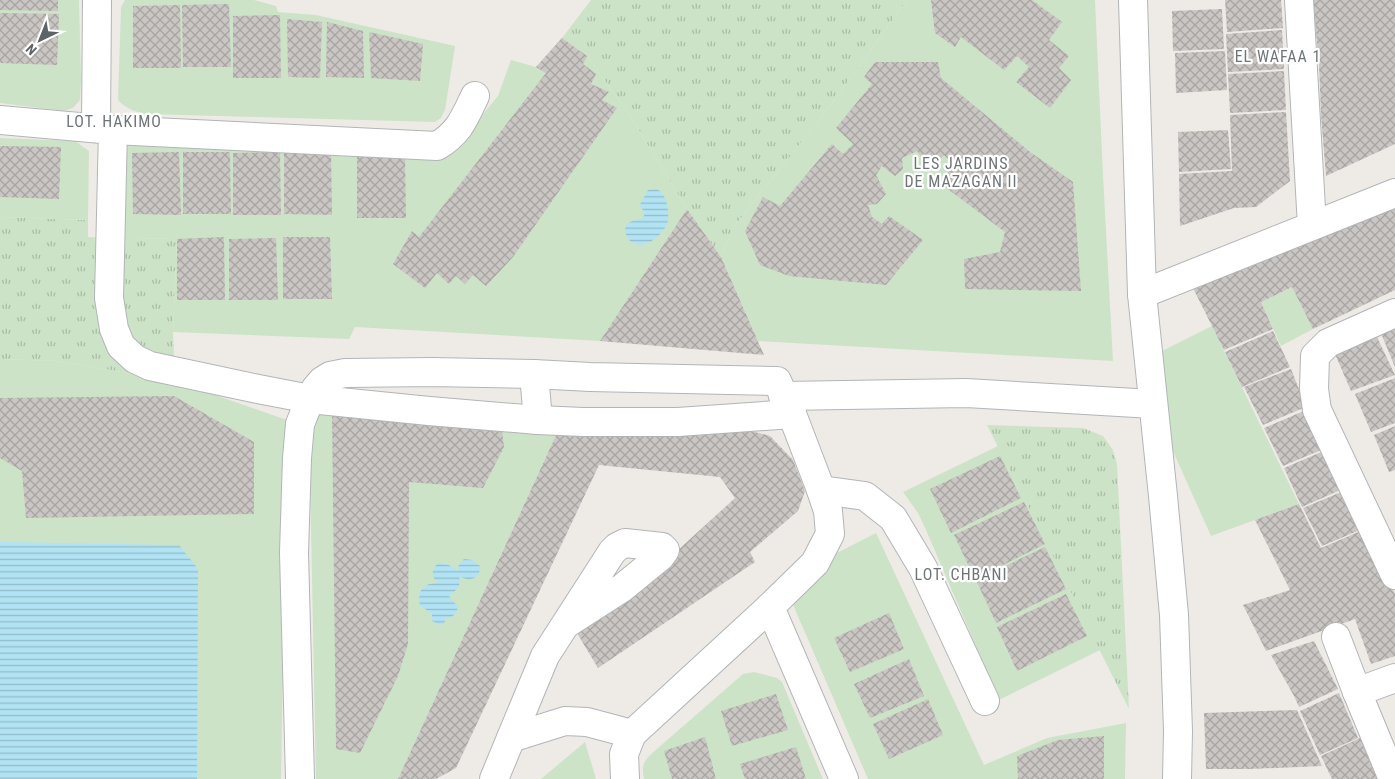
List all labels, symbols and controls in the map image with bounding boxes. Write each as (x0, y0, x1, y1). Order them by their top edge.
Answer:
north arrow (15, 15, 65, 65)
text: N (23, 41, 40, 58)
district label: EL WAFAA 1 (1235, 47, 1321, 66)
district label: LOT. HAKIMO (66, 112, 162, 131)
district label: LES JARDINS DE MAZAGAN II (904, 154, 1018, 191)
district label: LOT. CHBANI (915, 565, 1007, 584)

